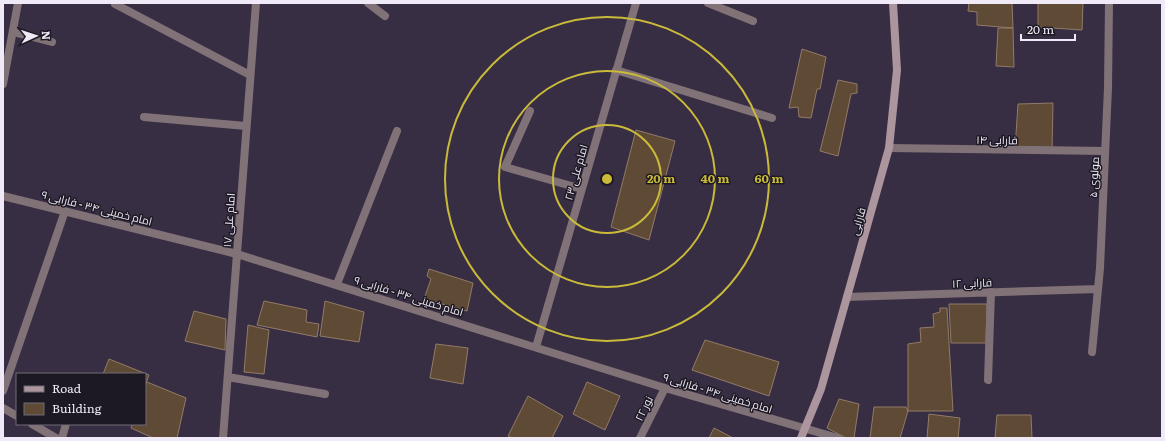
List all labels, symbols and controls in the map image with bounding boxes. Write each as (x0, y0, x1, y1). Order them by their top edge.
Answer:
north arrow (16, 16, 56, 56)
scale bar (1021, 16, 1075, 42)
text: 20 m (1027, 20, 1054, 38)
text: N (39, 30, 55, 40)
street label: فارابی ۱۴ (976, 131, 1018, 147)
street label: امام علی ۲۳ (559, 142, 592, 202)
street label: مولوی ۵ (1084, 156, 1102, 198)
text: 20 m (647, 169, 675, 187)
text: 40 m (701, 169, 730, 187)
text: 60 m (755, 169, 783, 187)
centre of rings (600, 172, 614, 186)
street label: امام خمینی ۳۴ - فارابی ۹ (40, 185, 154, 229)
street label: امام علی ۱۷ (218, 192, 239, 248)
street label: فارابی (845, 205, 869, 237)
street label: امام خمینی ۳۴ - فارابی ۹ (352, 271, 466, 320)
street label: فارابی ۱۲ (952, 273, 992, 291)
street label: امام خمینی ۳۴ - فارابی ۹ (661, 368, 775, 417)
legend (16, 373, 146, 425)
text: Road (52, 379, 82, 397)
street label: نور ۲۲ (630, 393, 656, 423)
text: Building (52, 399, 102, 417)

